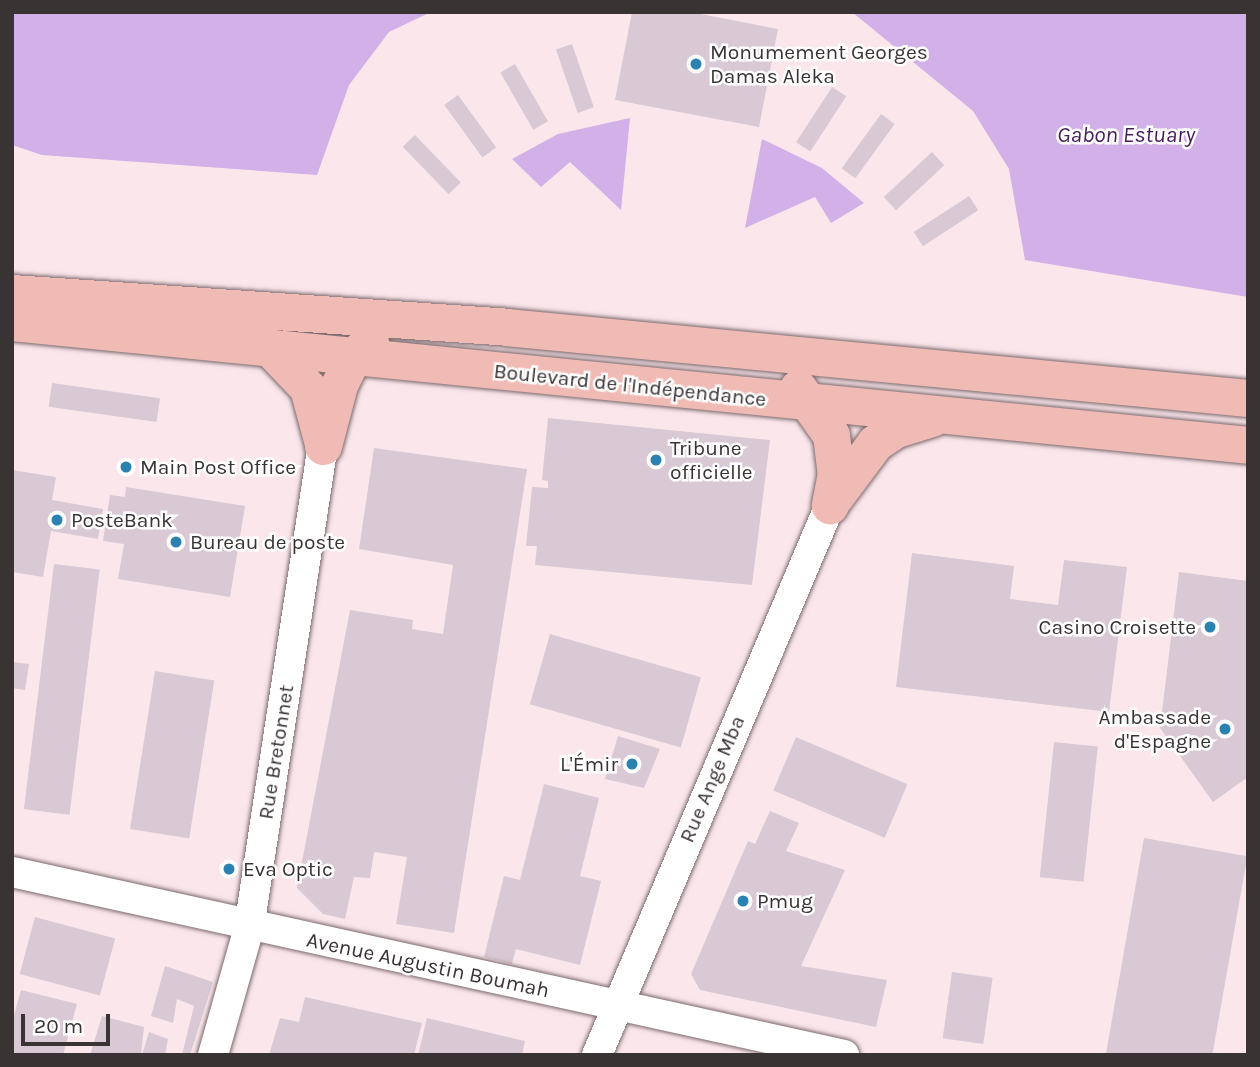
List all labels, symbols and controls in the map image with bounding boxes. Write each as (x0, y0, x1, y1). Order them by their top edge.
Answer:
place label: Monumement Georges Damas Aleka (710, 39, 928, 89)
marker: Monumement Georges Damas Aleka (688, 56, 704, 72)
water label: Gabon Estuary (1057, 121, 1195, 149)
street label: Boulevard de l'Indépendance (493, 358, 767, 412)
place label: Tribune officielle (670, 435, 753, 485)
marker: Tribune officielle (648, 452, 664, 468)
place label: Main Post Office (140, 454, 296, 480)
marker: Main Post Office (118, 459, 134, 475)
place label: PosteBank (71, 507, 173, 533)
marker: PosteBank (49, 512, 65, 528)
place label: Bureau de poste (190, 529, 345, 555)
marker: Bureau de poste (168, 534, 184, 550)
place label: Casino Croisette (1039, 614, 1196, 640)
marker: Casino Croisette (1202, 619, 1218, 635)
street label: Rue Bretonnet (253, 683, 299, 821)
place label: Ambassade d'Espagne (1098, 704, 1211, 754)
street label: Rue Ange Mba (674, 712, 750, 846)
marker: Ambassade d'Espagne (1217, 721, 1233, 737)
place label: L'Émir (560, 751, 618, 777)
marker: L'Émir (624, 756, 640, 772)
place label: Eva Optic (243, 856, 333, 882)
marker: Eva Optic (221, 861, 237, 877)
place label: Pmug (757, 888, 813, 914)
marker: Pmug (735, 893, 751, 909)
street label: Avenue Augustin Boumah (304, 927, 552, 1003)
scale bar (24, 1000, 114, 1044)
text: 20 m (34, 1014, 83, 1038)

